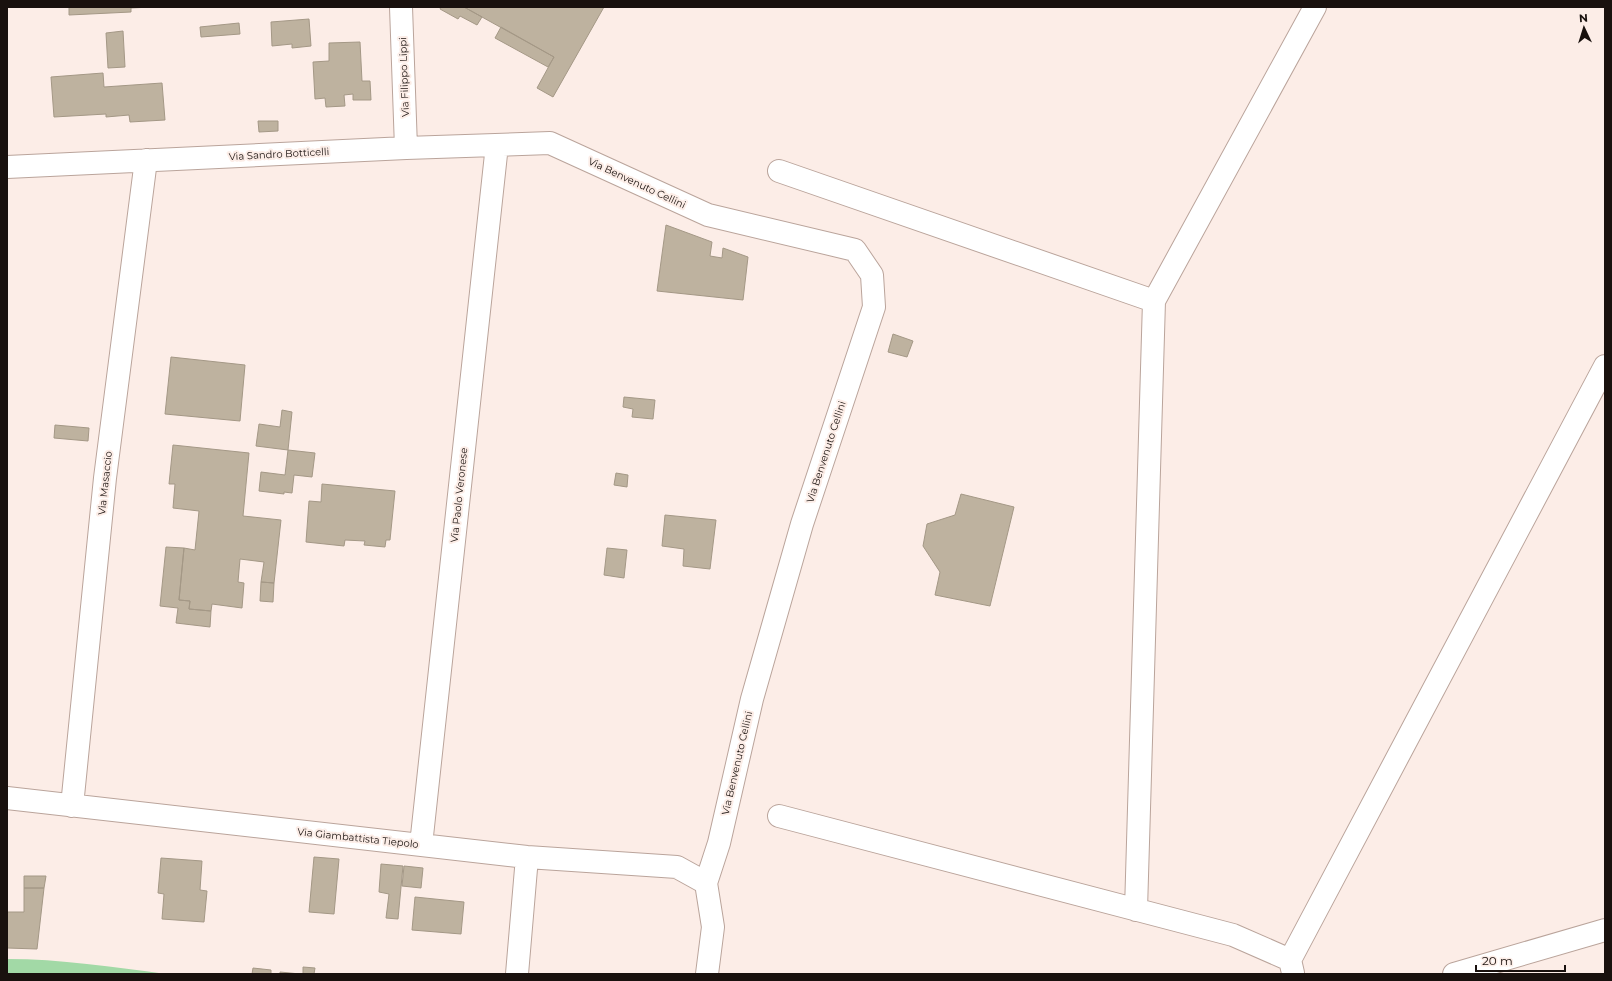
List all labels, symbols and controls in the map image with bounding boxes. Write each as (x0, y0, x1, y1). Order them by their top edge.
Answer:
north arrow (1564, 8, 1604, 48)
text: N (1578, 11, 1588, 25)
street label: Via Filippo Lippi (396, 37, 412, 117)
street label: Via Sandro Botticelli (228, 145, 330, 163)
street label: Via Benvenuto Cellini (586, 155, 688, 211)
street label: Via Benvenuto Cellini (803, 399, 849, 505)
street label: Via Paolo Veronese (448, 447, 470, 543)
street label: Via Masaccio (95, 450, 115, 516)
street label: Via Benvenuto Cellini (719, 710, 755, 816)
street label: Via Giambattista Tiepolo (297, 825, 419, 851)
scale bar (1476, 947, 1565, 973)
text: 20 m (1482, 953, 1513, 968)

